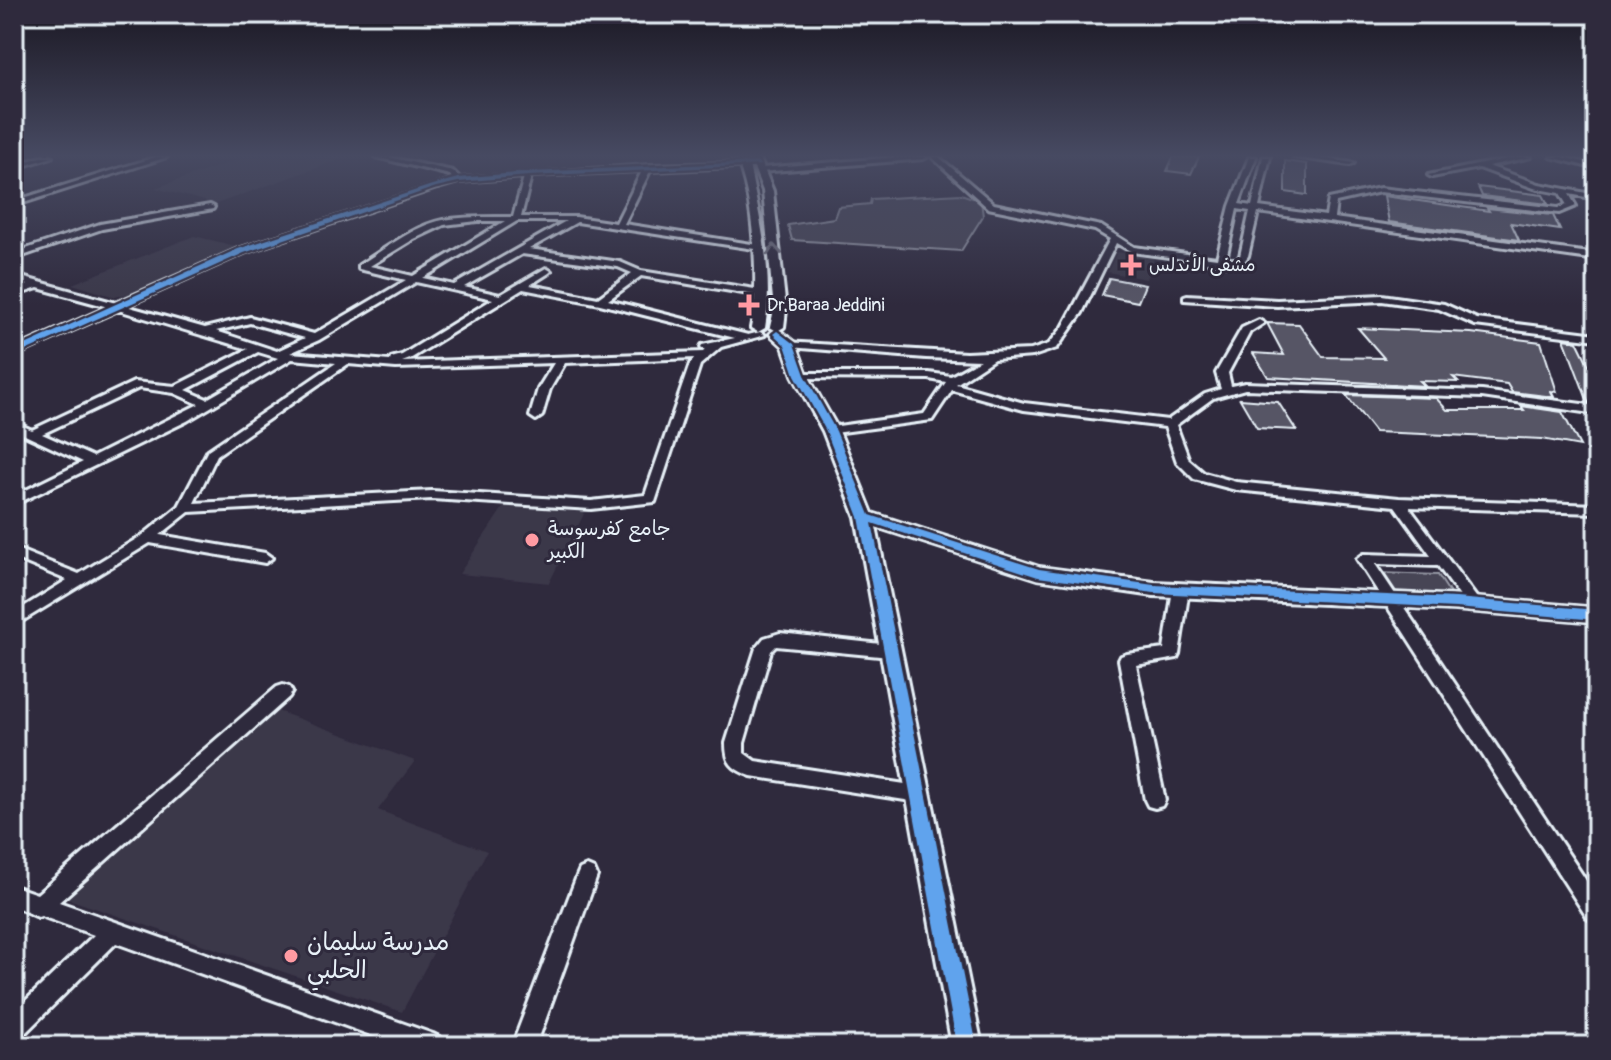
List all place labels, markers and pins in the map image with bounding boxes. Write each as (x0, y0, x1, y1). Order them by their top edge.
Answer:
place label: مشفى الأندلس (1149, 253, 1255, 277)
marker: مشفى الأندلس (1120, 254, 1142, 276)
marker: Dr.Baraa Jeddini (738, 294, 760, 316)
place label: Dr.Baraa Jeddini (767, 294, 885, 317)
place label: جامع كفرسوسة الكبير (546, 516, 671, 564)
marker: جامع كفرسوسة الكبير (523, 531, 541, 549)
place label: مدرسة سليمان الحلبي (307, 928, 449, 991)
marker: مدرسة سليمان الحلبي (282, 947, 300, 965)

